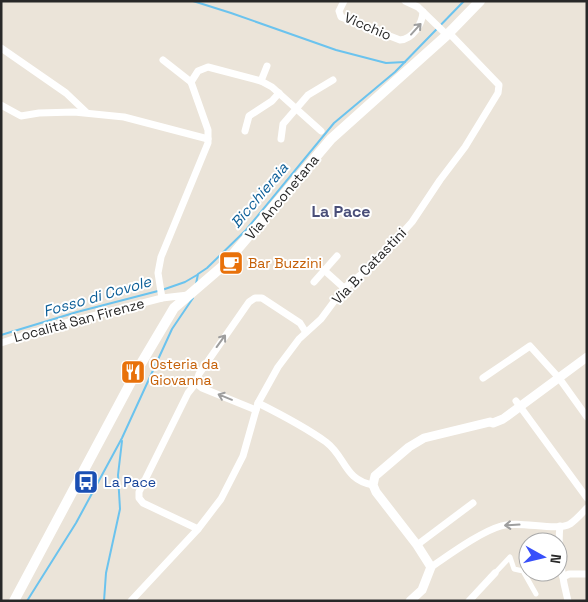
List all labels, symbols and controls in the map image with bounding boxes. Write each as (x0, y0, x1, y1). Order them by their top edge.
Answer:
street label: Vicchio (342, 8, 394, 44)
one-way arrow (410, 22, 422, 35)
street label: Via Anconetana (241, 151, 323, 243)
water label: Bicchieraia (226, 158, 292, 232)
district label: La Pace (311, 201, 371, 222)
street label: Via B. Catastini (328, 224, 410, 308)
cafe icon: Bar Buzzini (218, 250, 244, 276)
place label: Bar Buzzini (248, 254, 322, 272)
water label: Fosso di Covole (41, 271, 154, 321)
street label: Località San Firenze (12, 294, 146, 346)
one-way arrow (216, 335, 226, 349)
place label: Osteria da Giovanna (150, 355, 218, 389)
restaurant icon: Osteria da Giovanna (120, 359, 146, 385)
one-way arrow (218, 392, 233, 402)
bus stop icon: La Pace (73, 469, 99, 495)
place label: La Pace (104, 473, 156, 491)
one-way arrow (504, 520, 520, 529)
north arrow (518, 532, 568, 582)
text: N (546, 553, 565, 565)

